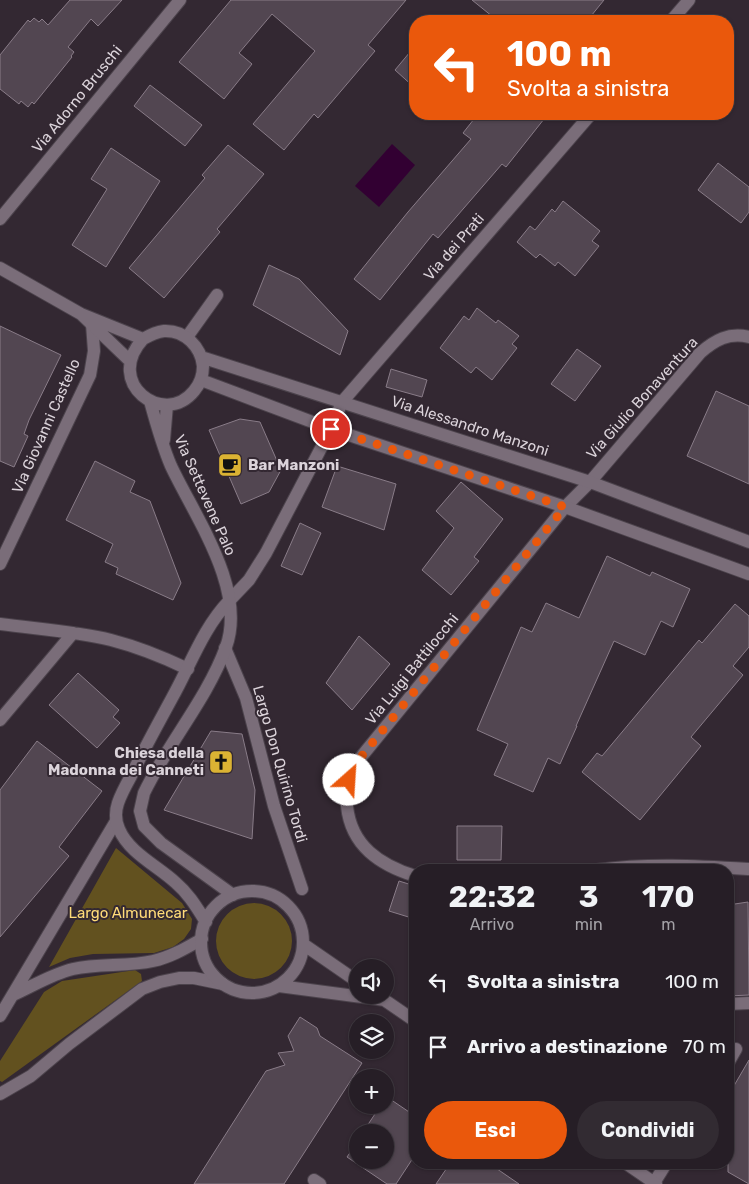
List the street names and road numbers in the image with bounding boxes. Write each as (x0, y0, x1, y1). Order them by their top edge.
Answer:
street label: Via Adorno Bruschi (28, 42, 126, 156)
street label: Via dei Prati (420, 210, 488, 284)
street label: Via Giulio Bonaventura (583, 333, 701, 463)
street label: Via Giovanni Castello (8, 356, 84, 496)
street label: Via Alessandro Manzoni (389, 392, 551, 460)
street label: Via Settevene Palo (170, 432, 240, 558)
street label: Via Luigi Battilocchi (362, 610, 462, 728)
street label: Largo Don Quirino Tordi (249, 683, 311, 845)

